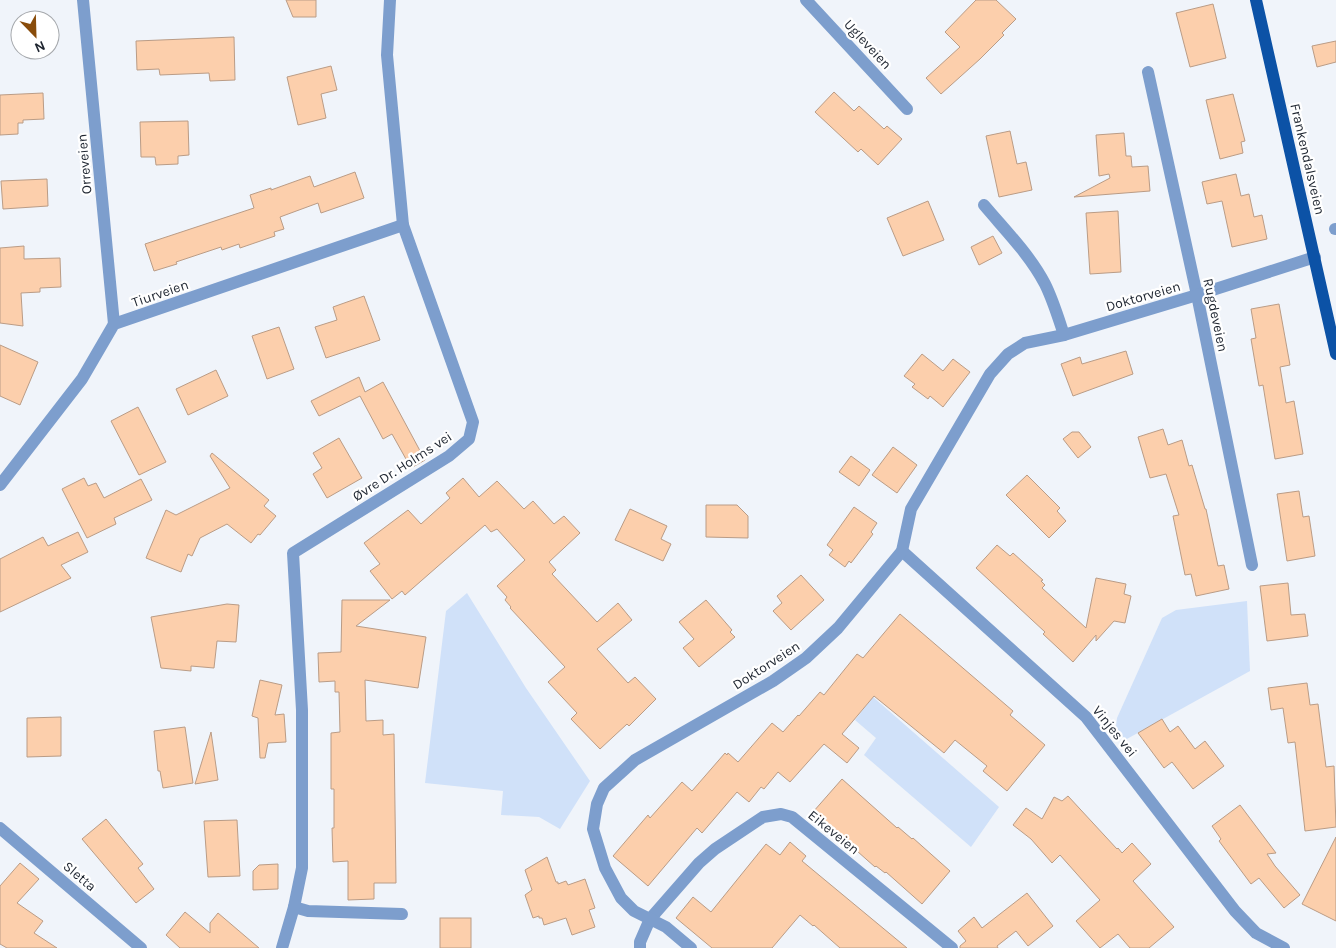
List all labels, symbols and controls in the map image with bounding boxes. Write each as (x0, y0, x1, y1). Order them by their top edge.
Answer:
north arrow (10, 10, 60, 60)
street label: Ugleveien (840, 16, 895, 73)
text: N (32, 37, 48, 56)
street label: Frankendalsveien (1286, 102, 1329, 216)
street label: Orreveien (73, 133, 96, 195)
street label: Tiurveien (130, 276, 191, 311)
street label: Rugdeveien (1199, 277, 1232, 353)
street label: Doktorveien (1104, 278, 1182, 315)
street label: Øvre Dr. Holms vei (349, 428, 455, 505)
street label: Doktorveien (729, 637, 803, 693)
street label: Vinjes vei (1089, 702, 1140, 760)
street label: Eikeveien (805, 807, 863, 858)
street label: Sletta (60, 858, 100, 895)

